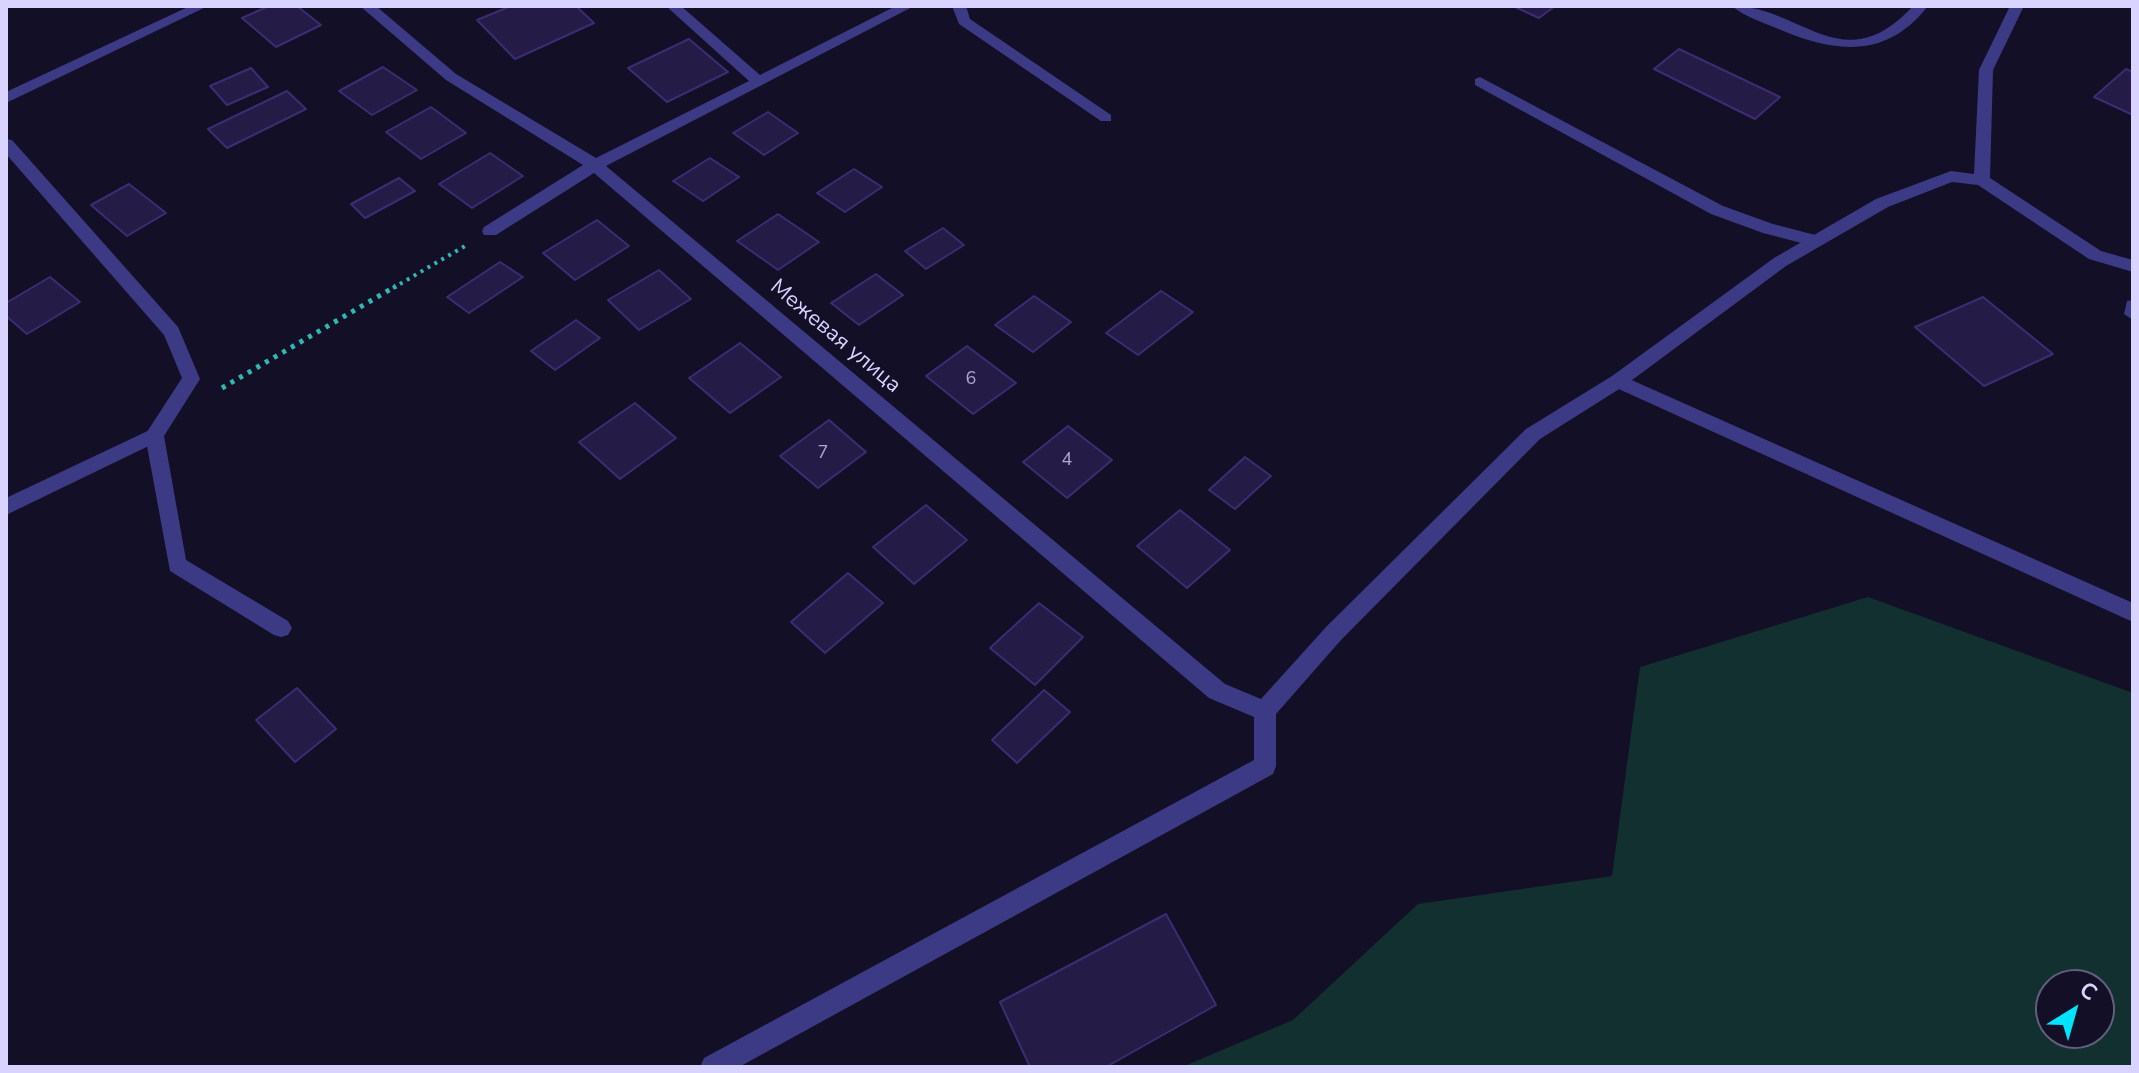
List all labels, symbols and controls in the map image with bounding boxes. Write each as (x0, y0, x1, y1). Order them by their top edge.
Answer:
street label: Межевая улица (764, 275, 906, 399)
house number: 6 (966, 369, 976, 391)
house number: 7 (818, 443, 828, 465)
house number: 4 (1062, 450, 1072, 472)
north arrow (2035, 969, 2115, 1049)
text: С (2073, 975, 2103, 1008)

